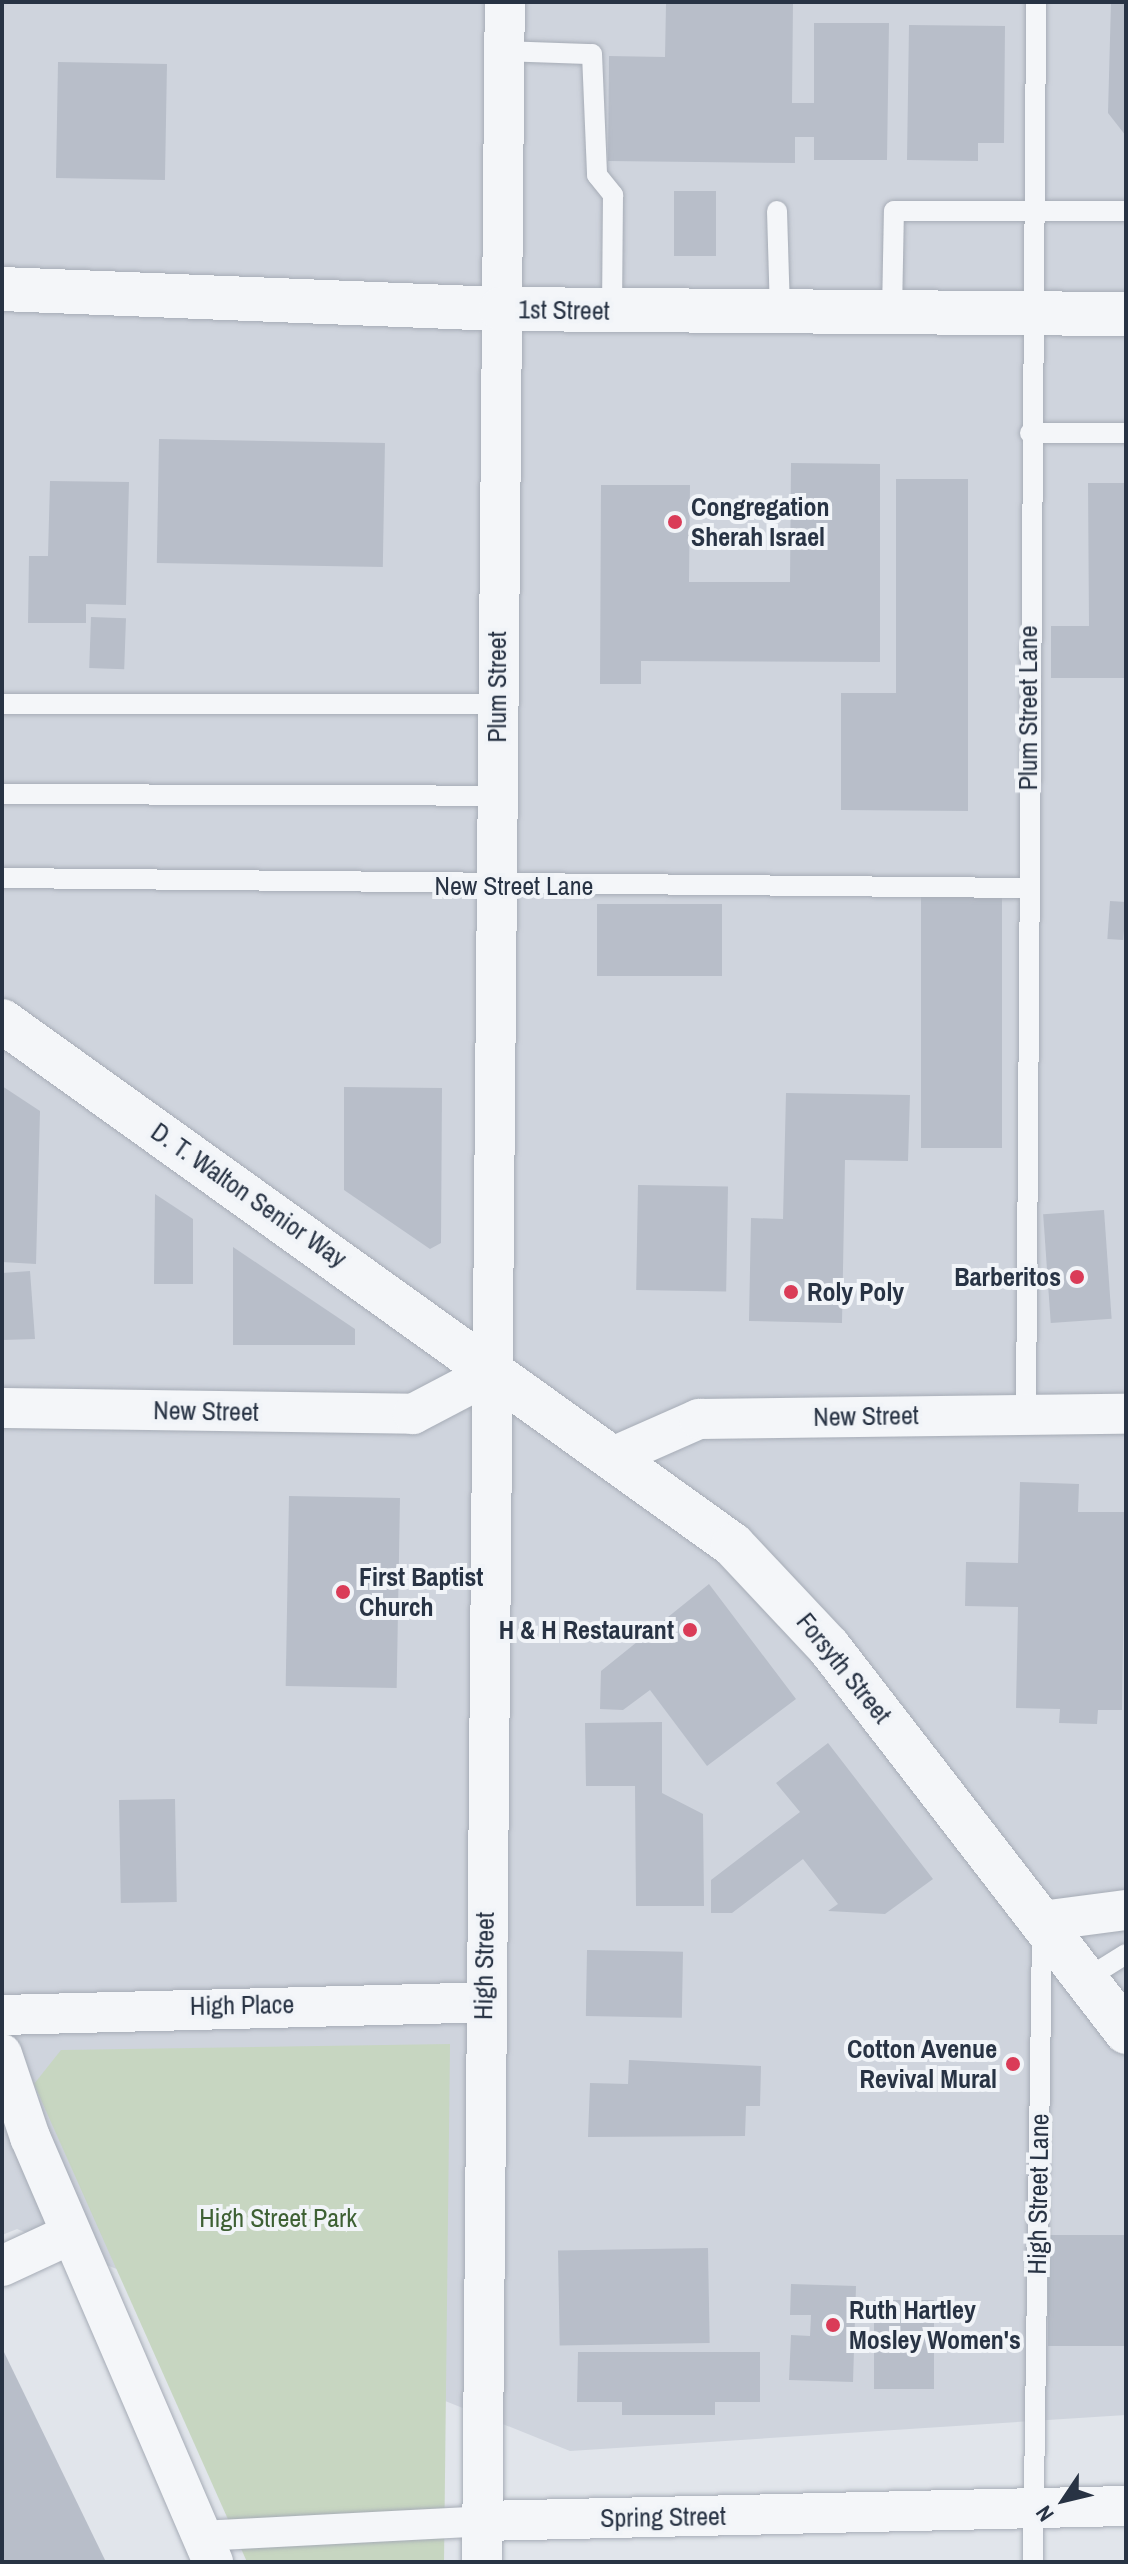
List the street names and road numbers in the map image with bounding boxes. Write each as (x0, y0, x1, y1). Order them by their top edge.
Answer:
street label: 1st Street (518, 294, 610, 326)
street label: Plum Street Lane (1012, 626, 1044, 790)
street label: Plum Street (481, 631, 513, 743)
street label: New Street Lane (435, 870, 593, 902)
street label: D. T. Walton Senior Way (145, 1116, 353, 1274)
street label: New Street (153, 1394, 259, 1428)
street label: New Street (813, 1399, 919, 1433)
street label: Forsyth Street (790, 1607, 898, 1729)
street label: High Street (467, 1912, 501, 2020)
street label: High Place (190, 1988, 294, 2022)
street label: High Street Lane (1021, 2113, 1055, 2275)
street label: Spring Street (600, 2500, 726, 2534)

